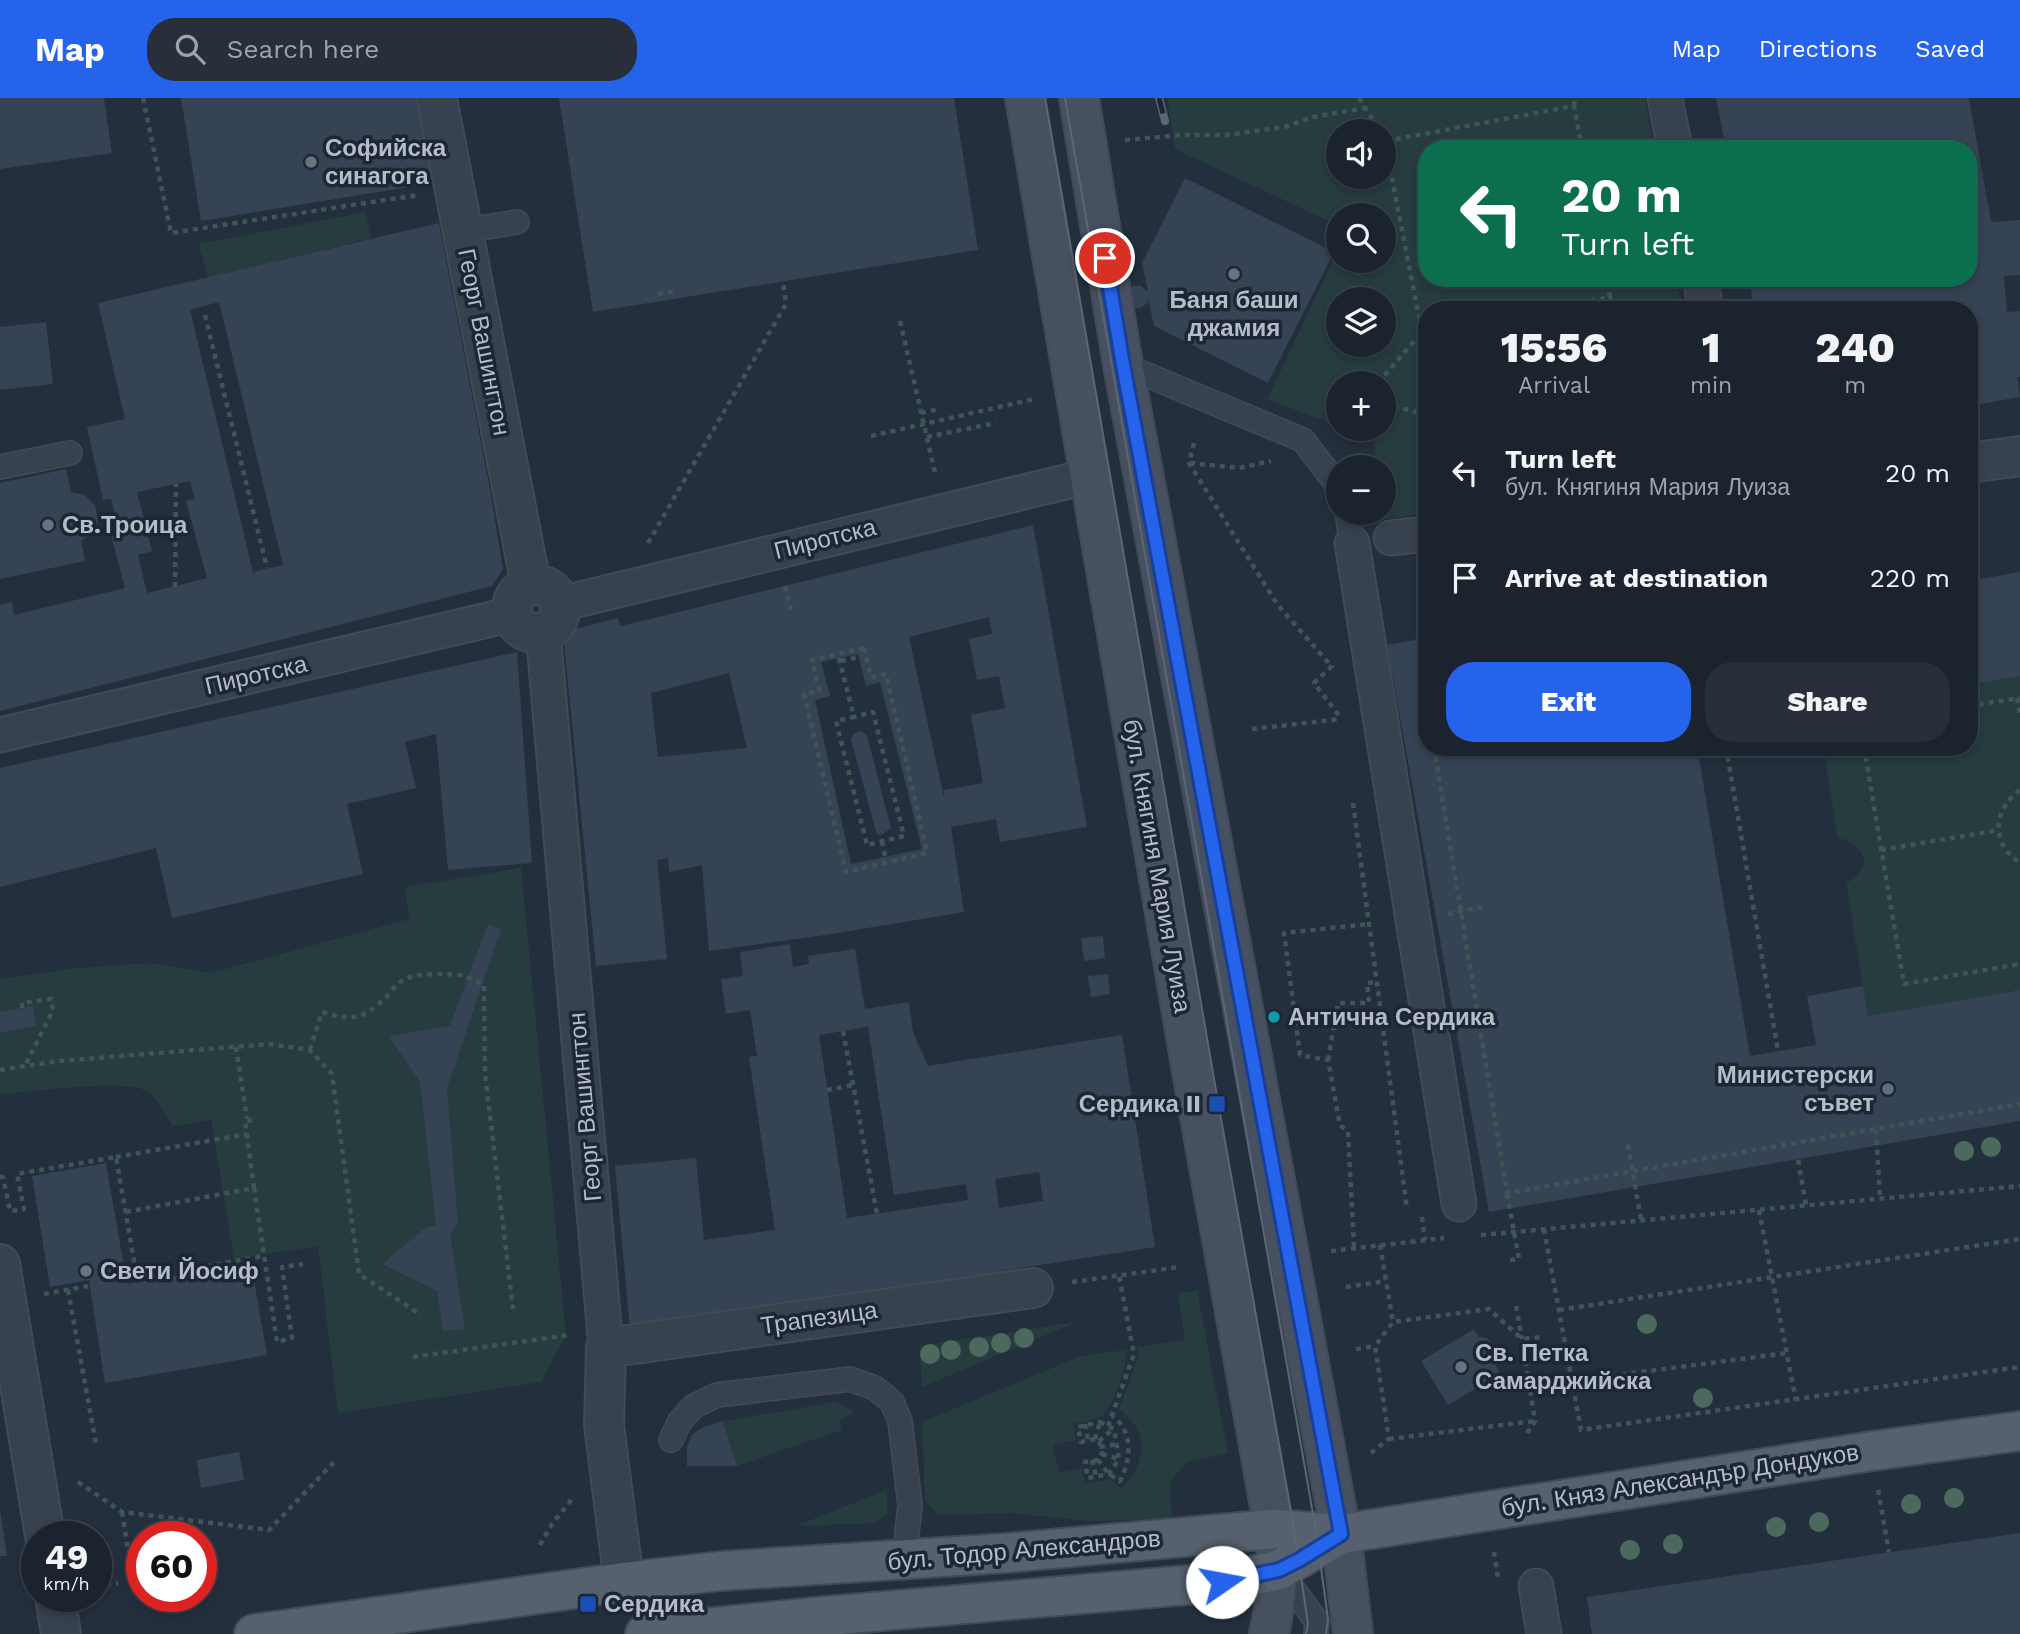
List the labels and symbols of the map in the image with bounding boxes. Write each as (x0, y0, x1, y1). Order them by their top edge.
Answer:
place label: Софийска синагога (325, 134, 447, 190)
marker: Софийска синагога (303, 154, 319, 170)
pin (1075, 228, 1135, 288)
street label: Георг Вашингтон (452, 246, 516, 438)
marker: Баня баши джамия (1226, 266, 1242, 282)
place label: Баня баши джамия (1170, 286, 1298, 342)
place label: Св.Троица (62, 511, 188, 539)
street label: Пиротска (771, 513, 879, 565)
marker: Св.Троица (40, 517, 56, 533)
street label: Пиротска (202, 650, 310, 700)
street label: бул. Княгиня Мария Луиза (1117, 717, 1197, 1016)
place label: Антична Сердика (1288, 1003, 1496, 1031)
marker: Антична Сердика (1266, 1009, 1282, 1025)
street label: Георг Вашингтон (563, 1011, 607, 1203)
place label: Министерски съвет (1717, 1061, 1874, 1117)
marker: Министерски съвет (1880, 1081, 1896, 1097)
place label: Сердика II (1079, 1090, 1201, 1118)
marker: Сердика II (1207, 1094, 1227, 1114)
place label: Свети Йосиф (100, 1257, 259, 1285)
marker: Свети Йосиф (78, 1263, 94, 1279)
street label: Трапезица (759, 1296, 880, 1340)
place label: Св. Петка Самарджийска (1475, 1339, 1652, 1395)
marker: Св. Петка Самарджийска (1453, 1359, 1469, 1375)
street label: бул. Княз Александър Дондуков (1499, 1438, 1861, 1522)
speed limit sign: 60 (126, 1521, 217, 1612)
street label: бул. Тодор Александров (886, 1524, 1162, 1576)
position arrow (1185, 1545, 1259, 1619)
place label: Сердика (604, 1590, 705, 1618)
marker: Сердика (578, 1594, 598, 1614)

